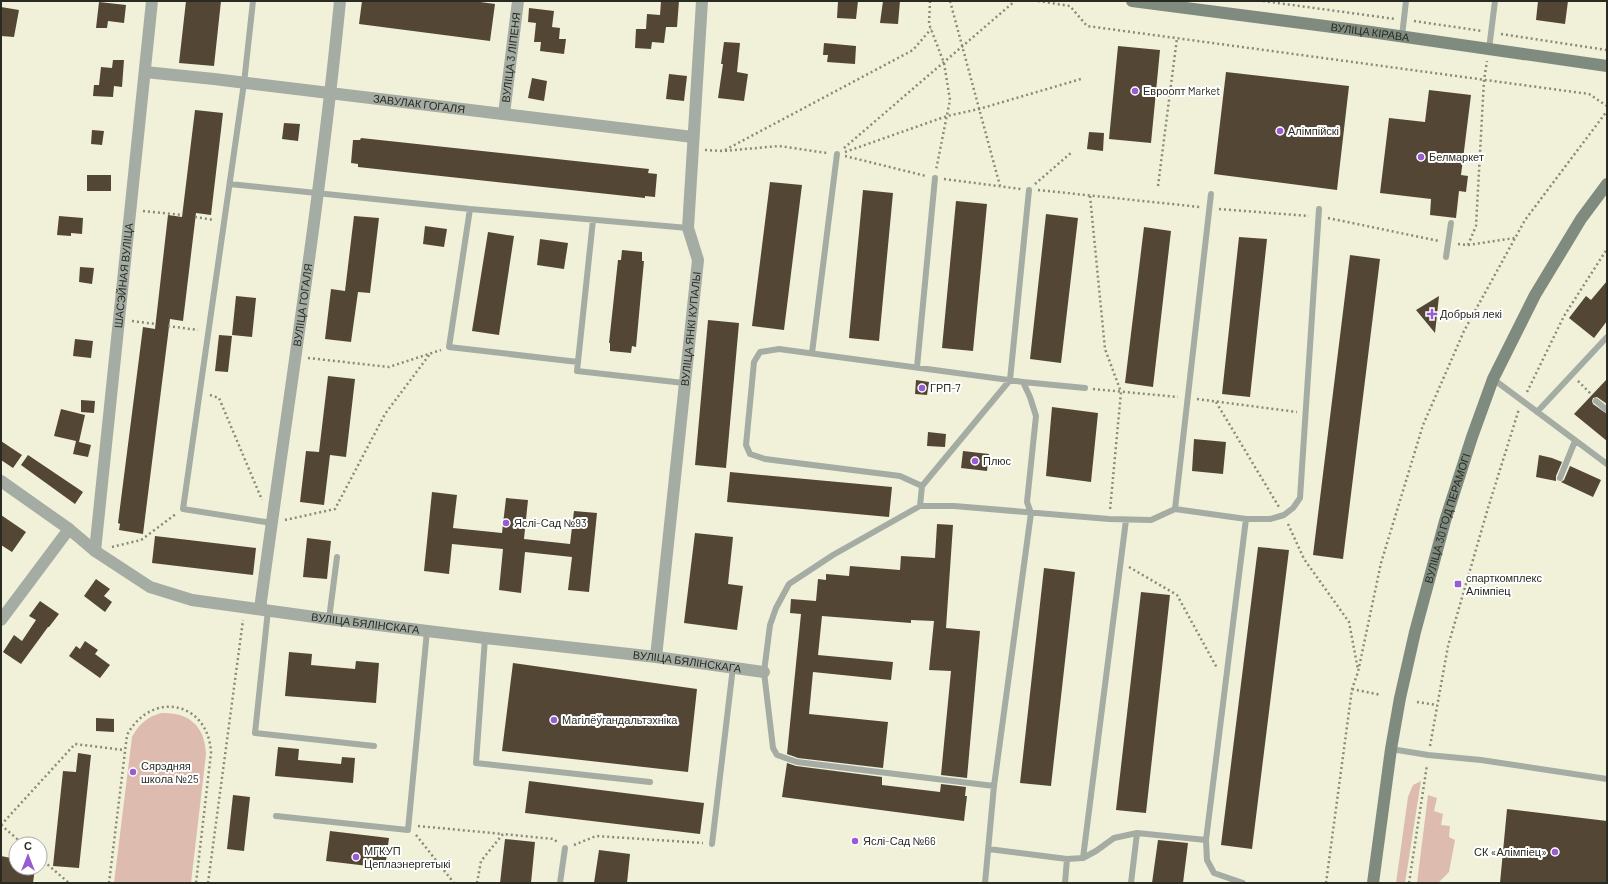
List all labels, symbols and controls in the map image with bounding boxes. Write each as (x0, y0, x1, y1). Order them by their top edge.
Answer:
street label: ВУЛІЦА 3 ЛІПЕНЯ (498, 11, 523, 103)
street label: ВУЛІЦА КІРАВА (1330, 20, 1411, 44)
place label: Евроопт Market (1143, 84, 1220, 97)
marker: Евроопт Market (1130, 86, 1140, 96)
street label: ЗАВУЛАК ГОГАЛЯ (372, 91, 466, 115)
place label: Алімпійскі (1288, 124, 1339, 137)
marker: Алімпійскі (1275, 126, 1285, 136)
place label: Белмаркет (1429, 150, 1484, 163)
marker: Белмаркет (1416, 152, 1426, 162)
street label: ШАСЭЙНАЯ ВУЛІЦА (111, 222, 135, 329)
street label: ВУЛІЦА ГОГАЛЯ (290, 263, 314, 347)
street label: ВУЛІЦА ЯНКІ КУПАЛЫ (678, 271, 703, 387)
place label: Добрыя лекі (1440, 307, 1502, 320)
marker: Добрыя лекі (1427, 309, 1437, 319)
place label: ГРП-7 (930, 381, 960, 394)
marker: ГРП-7 (917, 383, 927, 393)
street label: ВУЛІЦА 30 ГОД ПЕРАМОГІ (1422, 451, 1472, 584)
place label: Плюс (983, 454, 1012, 467)
marker: Плюс (970, 456, 980, 466)
place label: Яслі-Сад №93 (514, 516, 587, 529)
marker: Яслі-Сад №93 (501, 518, 511, 528)
place label: спарткомплекс Алімпіец (1466, 571, 1543, 597)
marker: спарткомплекс Алімпіец (1453, 579, 1463, 589)
street label: ВУЛІЦА БЯЛІНСКАГА (310, 610, 421, 636)
street label: ВУЛІЦА БЯЛІНСКАГА (632, 647, 743, 675)
place label: Магілёўгандальтэхніка (562, 713, 678, 726)
marker: Магілёўгандальтэхніка (549, 715, 559, 725)
place label: Сярэдняя школа №25 (141, 759, 199, 785)
marker: Сярэдняя школа №25 (128, 767, 138, 777)
place label: Яслі-Сад №66 (863, 834, 936, 847)
north arrow (8, 836, 48, 876)
marker: Яслі-Сад №66 (850, 836, 860, 846)
text: С (24, 839, 32, 852)
place label: МГКУП Цеплаэнергетыкі (364, 844, 450, 870)
place label: СК «Алімпіец» (1474, 845, 1547, 858)
marker: СК «Алімпіец» (1550, 847, 1560, 857)
marker: МГКУП Цеплаэнергетыкі (351, 852, 361, 862)

